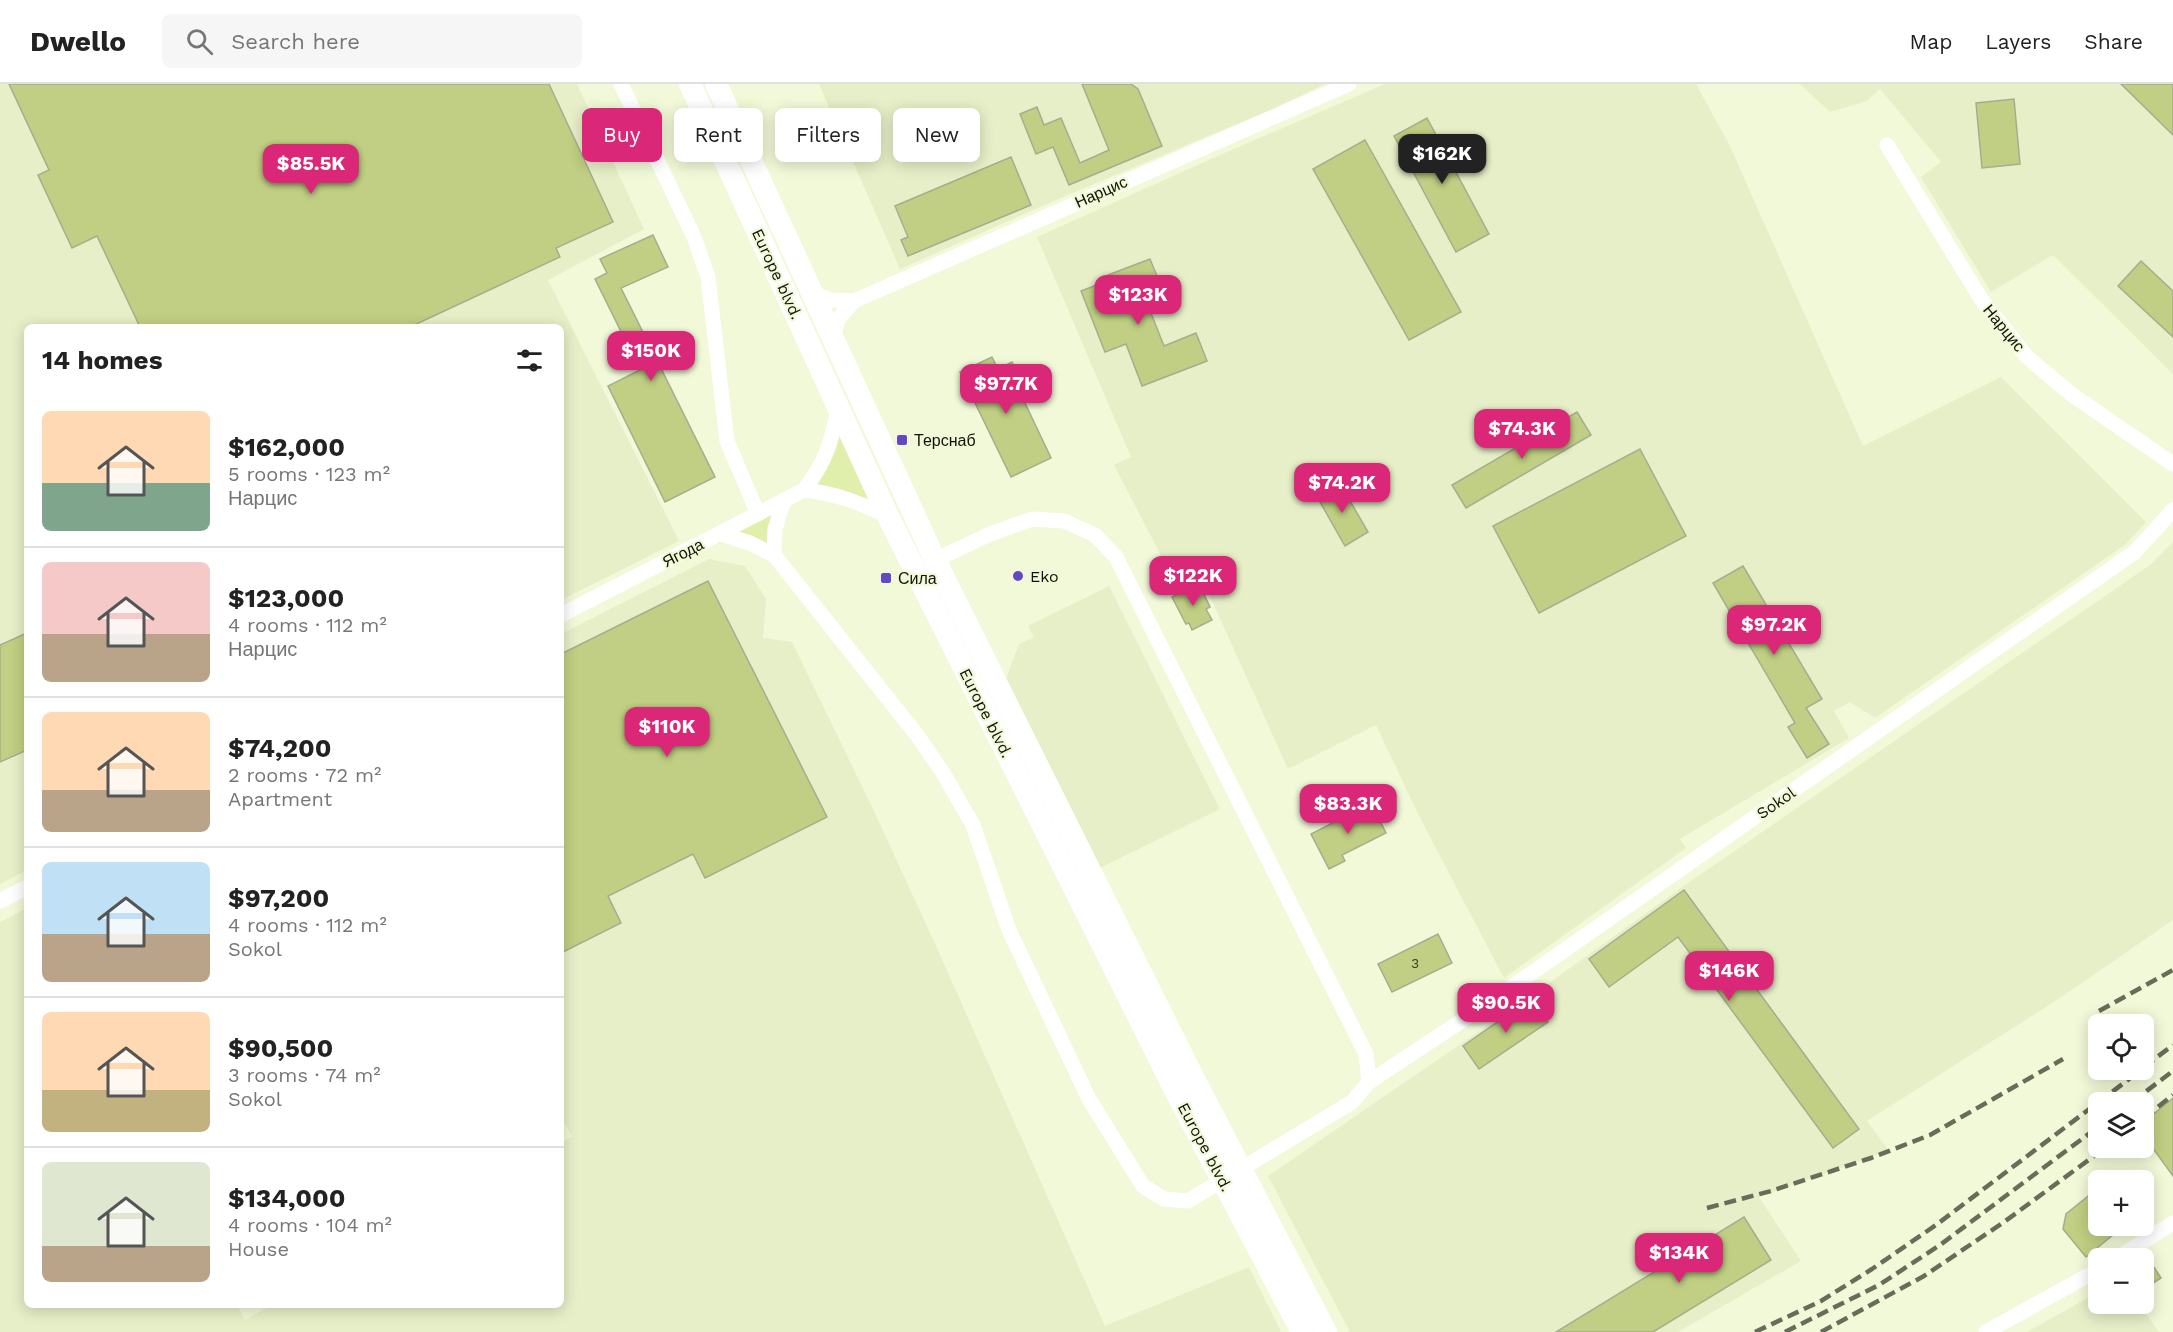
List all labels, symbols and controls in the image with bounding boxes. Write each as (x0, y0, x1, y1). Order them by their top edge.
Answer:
search box (162, 14, 582, 68)
text: Dwello (30, 25, 126, 58)
icon: search (183, 25, 216, 58)
text: Search here (231, 29, 360, 54)
text: Map (1909, 29, 1952, 54)
text: Layers (1985, 29, 2051, 54)
text: Share (2084, 29, 2143, 54)
chip: Buy (582, 108, 662, 162)
chip: Rent (674, 108, 763, 162)
chip: Filters (775, 108, 881, 162)
chip: New (893, 108, 980, 162)
pin: $162K (1400, 134, 1484, 185)
text: $162K (1412, 141, 1472, 165)
pin: $85.5K (262, 144, 360, 195)
text: $85.5K (277, 151, 345, 175)
street label: Нарцис (1072, 172, 1130, 212)
street label: Europe blvd. (748, 226, 806, 322)
pin: $123K (1096, 275, 1180, 326)
text: $123K (1108, 282, 1168, 306)
street label: Нарцис (1979, 300, 2029, 356)
pin: $150K (609, 331, 693, 382)
text: $150K (621, 338, 681, 362)
icon: filters (513, 344, 546, 377)
text: 14 homes (42, 345, 163, 375)
pin: $97.7K (957, 364, 1055, 415)
text: $97.7K (974, 371, 1038, 395)
pin: $74.3K (1473, 409, 1571, 460)
text: $74.3K (1488, 416, 1556, 440)
place label: Терснаб (914, 431, 976, 450)
text: $162,000 (228, 432, 345, 462)
marker: Терснаб (895, 433, 909, 447)
icon: home (90, 435, 162, 507)
text: 5 rooms · 123 m² (228, 462, 390, 486)
pin: $74.2K (1293, 463, 1391, 514)
text: $74.2K (1308, 470, 1376, 494)
text: Нарцис (228, 486, 297, 510)
street label: Ягода (659, 535, 707, 571)
pin: $122K (1151, 556, 1235, 607)
text: $122K (1163, 563, 1223, 587)
place label: Eko (1030, 567, 1059, 586)
place label: Сила (898, 569, 937, 588)
marker: Eko (1011, 569, 1025, 583)
marker: Сила (879, 571, 893, 585)
text: $123,000 (228, 583, 344, 613)
icon: home (90, 586, 162, 658)
pin: $97.2K (1725, 605, 1823, 656)
text: $97.2K (1741, 612, 1807, 636)
text: 4 rooms · 112 m² (228, 613, 387, 637)
text: Нарцис (228, 637, 297, 661)
street label: Europe blvd. (955, 665, 1017, 761)
pin: $110K (625, 707, 709, 758)
text: $110K (639, 714, 695, 738)
text: $74,200 (228, 733, 331, 763)
icon: home (90, 736, 162, 808)
text: 2 rooms · 72 m² (228, 763, 381, 787)
street label: Sokol (1753, 783, 1799, 823)
pin: $83.3K (1299, 784, 1397, 835)
text: Apartment (228, 787, 332, 811)
text: $83.3K (1314, 791, 1382, 815)
text: $97,200 (228, 883, 329, 913)
icon: home (90, 886, 162, 958)
text: 4 rooms · 112 m² (228, 913, 387, 937)
text: Sokol (228, 937, 282, 961)
pin: $146K (1687, 951, 1771, 1002)
house number: 3 (1411, 955, 1419, 971)
text: $146K (1699, 958, 1759, 982)
pin: $90.5K (1457, 983, 1555, 1034)
text: $90.5K (1471, 990, 1541, 1014)
map controls (2088, 1014, 2154, 1314)
button: locate (2088, 1014, 2154, 1080)
text: $90,500 (228, 1033, 333, 1063)
icon: home (90, 1036, 162, 1108)
text: 3 rooms · 74 m² (228, 1063, 381, 1087)
text: Sokol (228, 1087, 282, 1111)
button: layers (2088, 1092, 2154, 1158)
street label: Europe blvd. (1174, 1099, 1236, 1195)
button: + (2088, 1170, 2154, 1236)
text: $134,000 (228, 1183, 346, 1213)
icon: home (90, 1186, 162, 1258)
text: 4 rooms · 104 m² (228, 1213, 392, 1237)
pin: $134K (1637, 1233, 1721, 1284)
text: House (228, 1237, 289, 1261)
text: $134K (1649, 1240, 1709, 1264)
button: − (2088, 1248, 2154, 1314)

